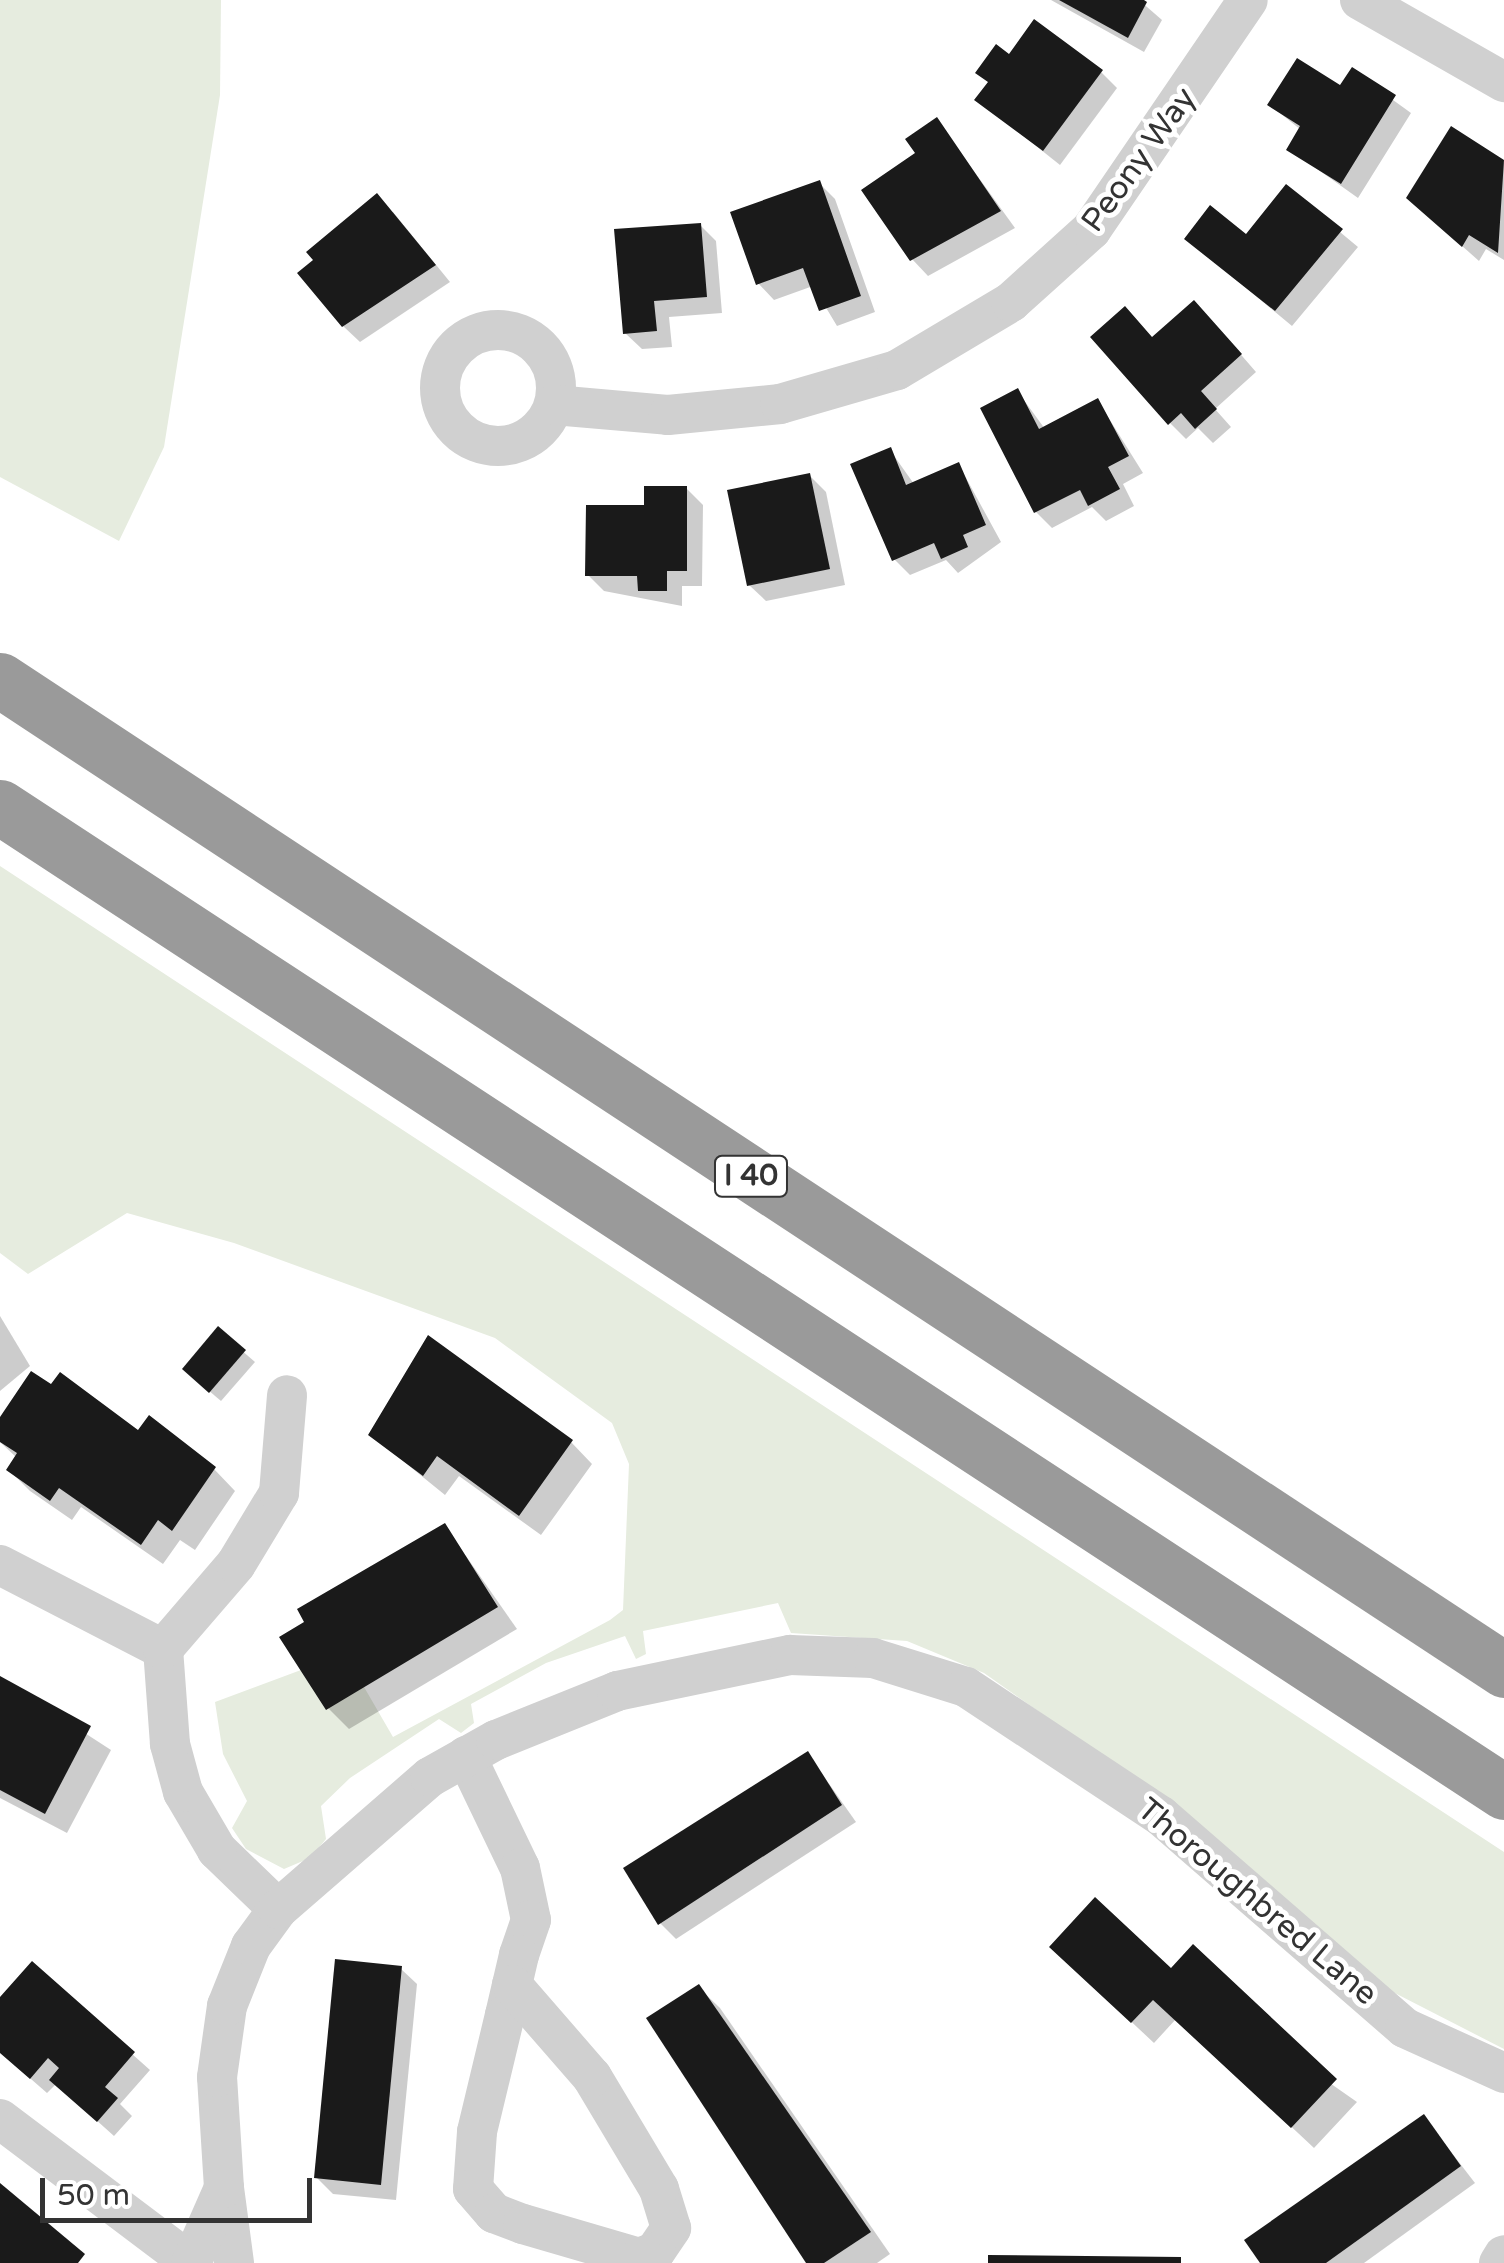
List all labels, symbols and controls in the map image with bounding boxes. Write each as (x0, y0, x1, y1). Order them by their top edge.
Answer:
street label: Peony Way (1074, 80, 1204, 240)
road number: I 40 (714, 1151, 788, 1201)
street label: Thoroughbred Lane (1129, 1790, 1385, 2014)
scale bar (45, 2158, 318, 2220)
text: 50 m (57, 2177, 130, 2214)

